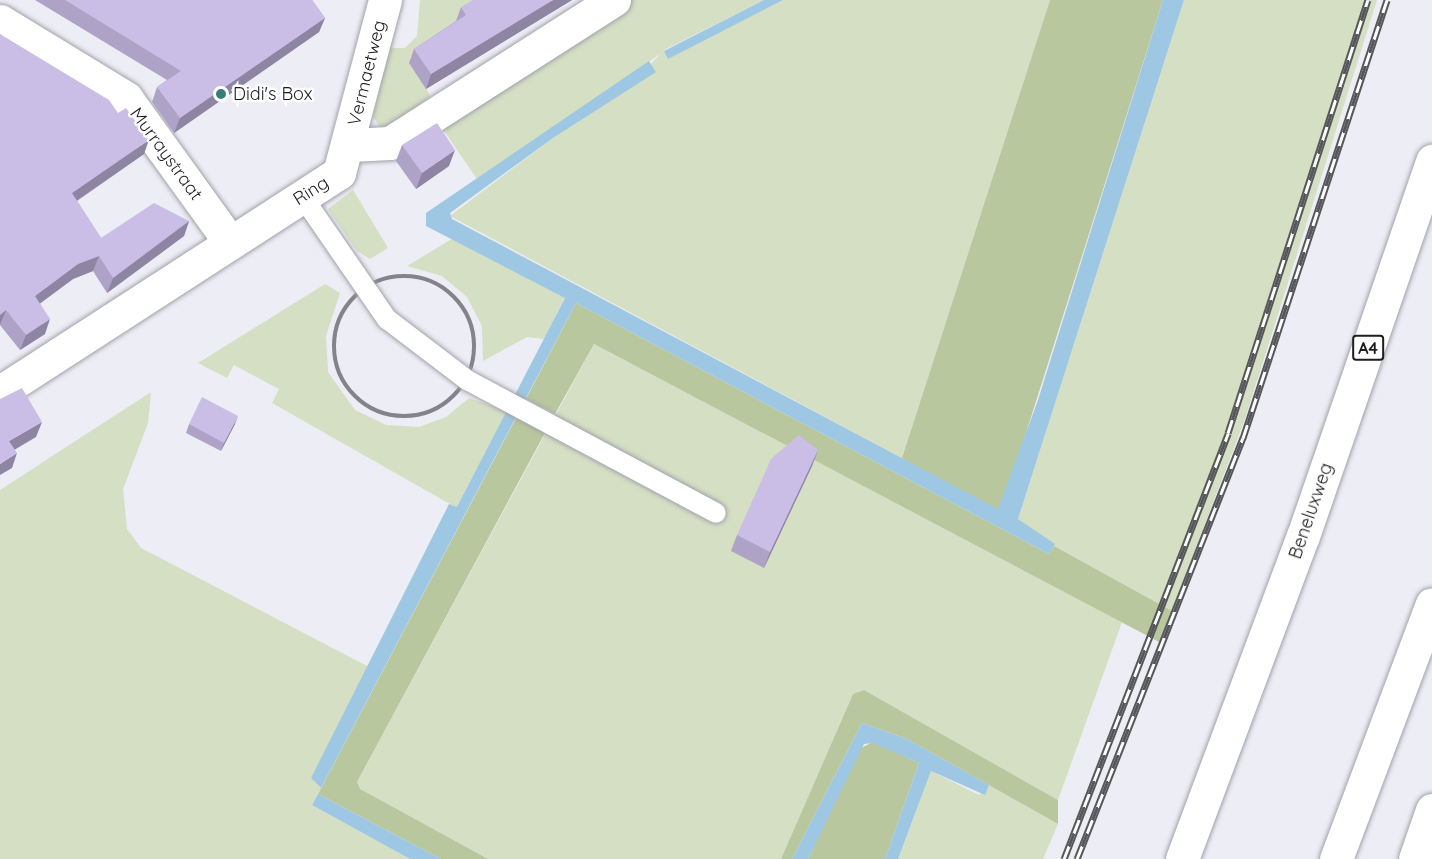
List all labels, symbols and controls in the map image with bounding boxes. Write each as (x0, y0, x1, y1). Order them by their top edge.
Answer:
street label: Vermaetweg (343, 18, 391, 128)
place label: Didi's Box (233, 83, 312, 105)
marker: Didi's Box (214, 87, 228, 101)
street label: Murraystraat (125, 104, 207, 204)
street label: Ring (289, 172, 333, 210)
road number: A4 (1352, 335, 1384, 361)
street label: Beneluxweg (1284, 460, 1338, 562)

